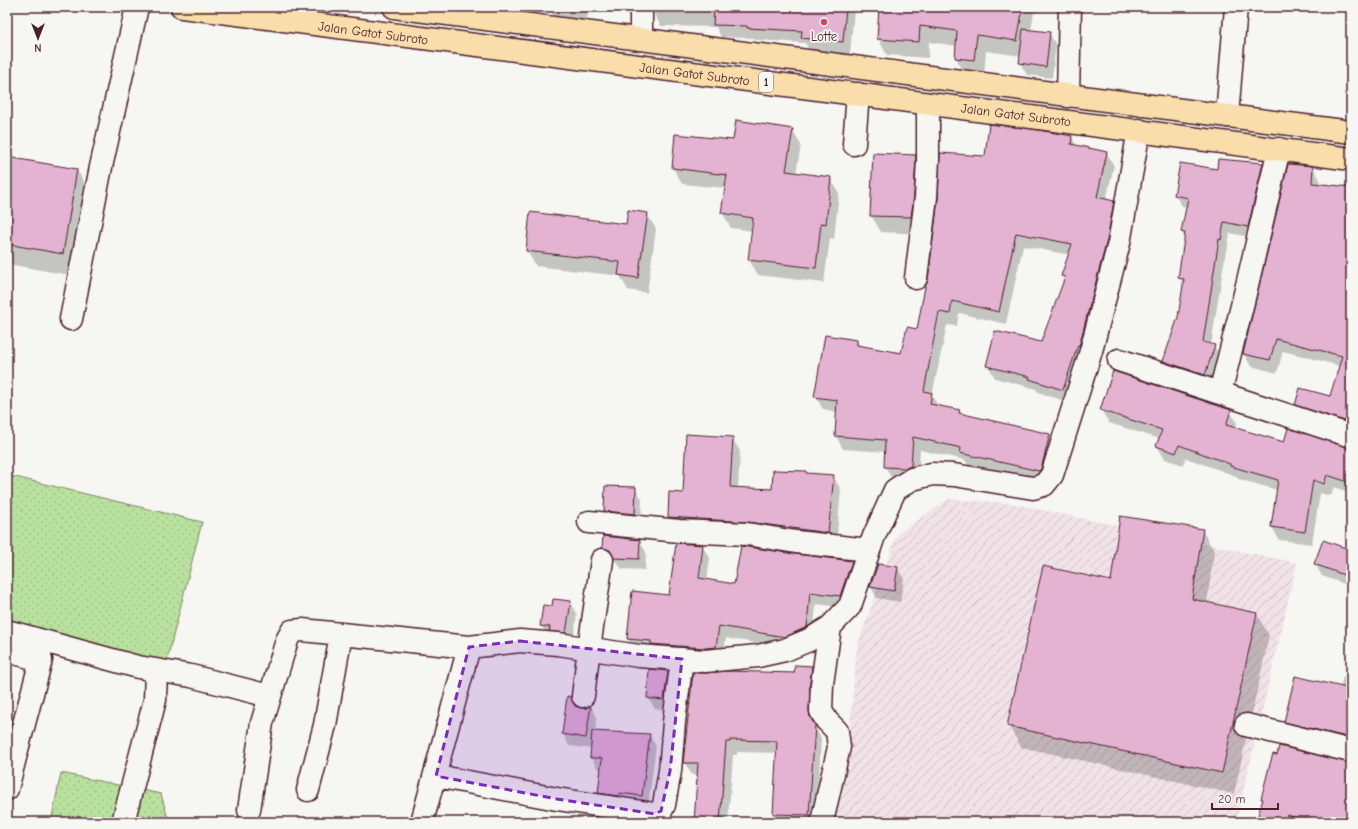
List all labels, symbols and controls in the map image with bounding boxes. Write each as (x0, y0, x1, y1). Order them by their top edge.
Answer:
marker: Lotte (819, 17, 829, 27)
north arrow (18, 18, 58, 58)
street label: Jalan Gatot Subroto (317, 18, 429, 47)
place label: Lotte (811, 29, 838, 44)
text: N (34, 41, 42, 54)
street label: Jalan Gatot Subroto (639, 59, 751, 88)
road number: 1 (759, 72, 773, 92)
street label: Jalan Gatot Subroto (960, 100, 1072, 129)
scale bar (1212, 785, 1278, 811)
text: 20 m (1218, 792, 1246, 806)

